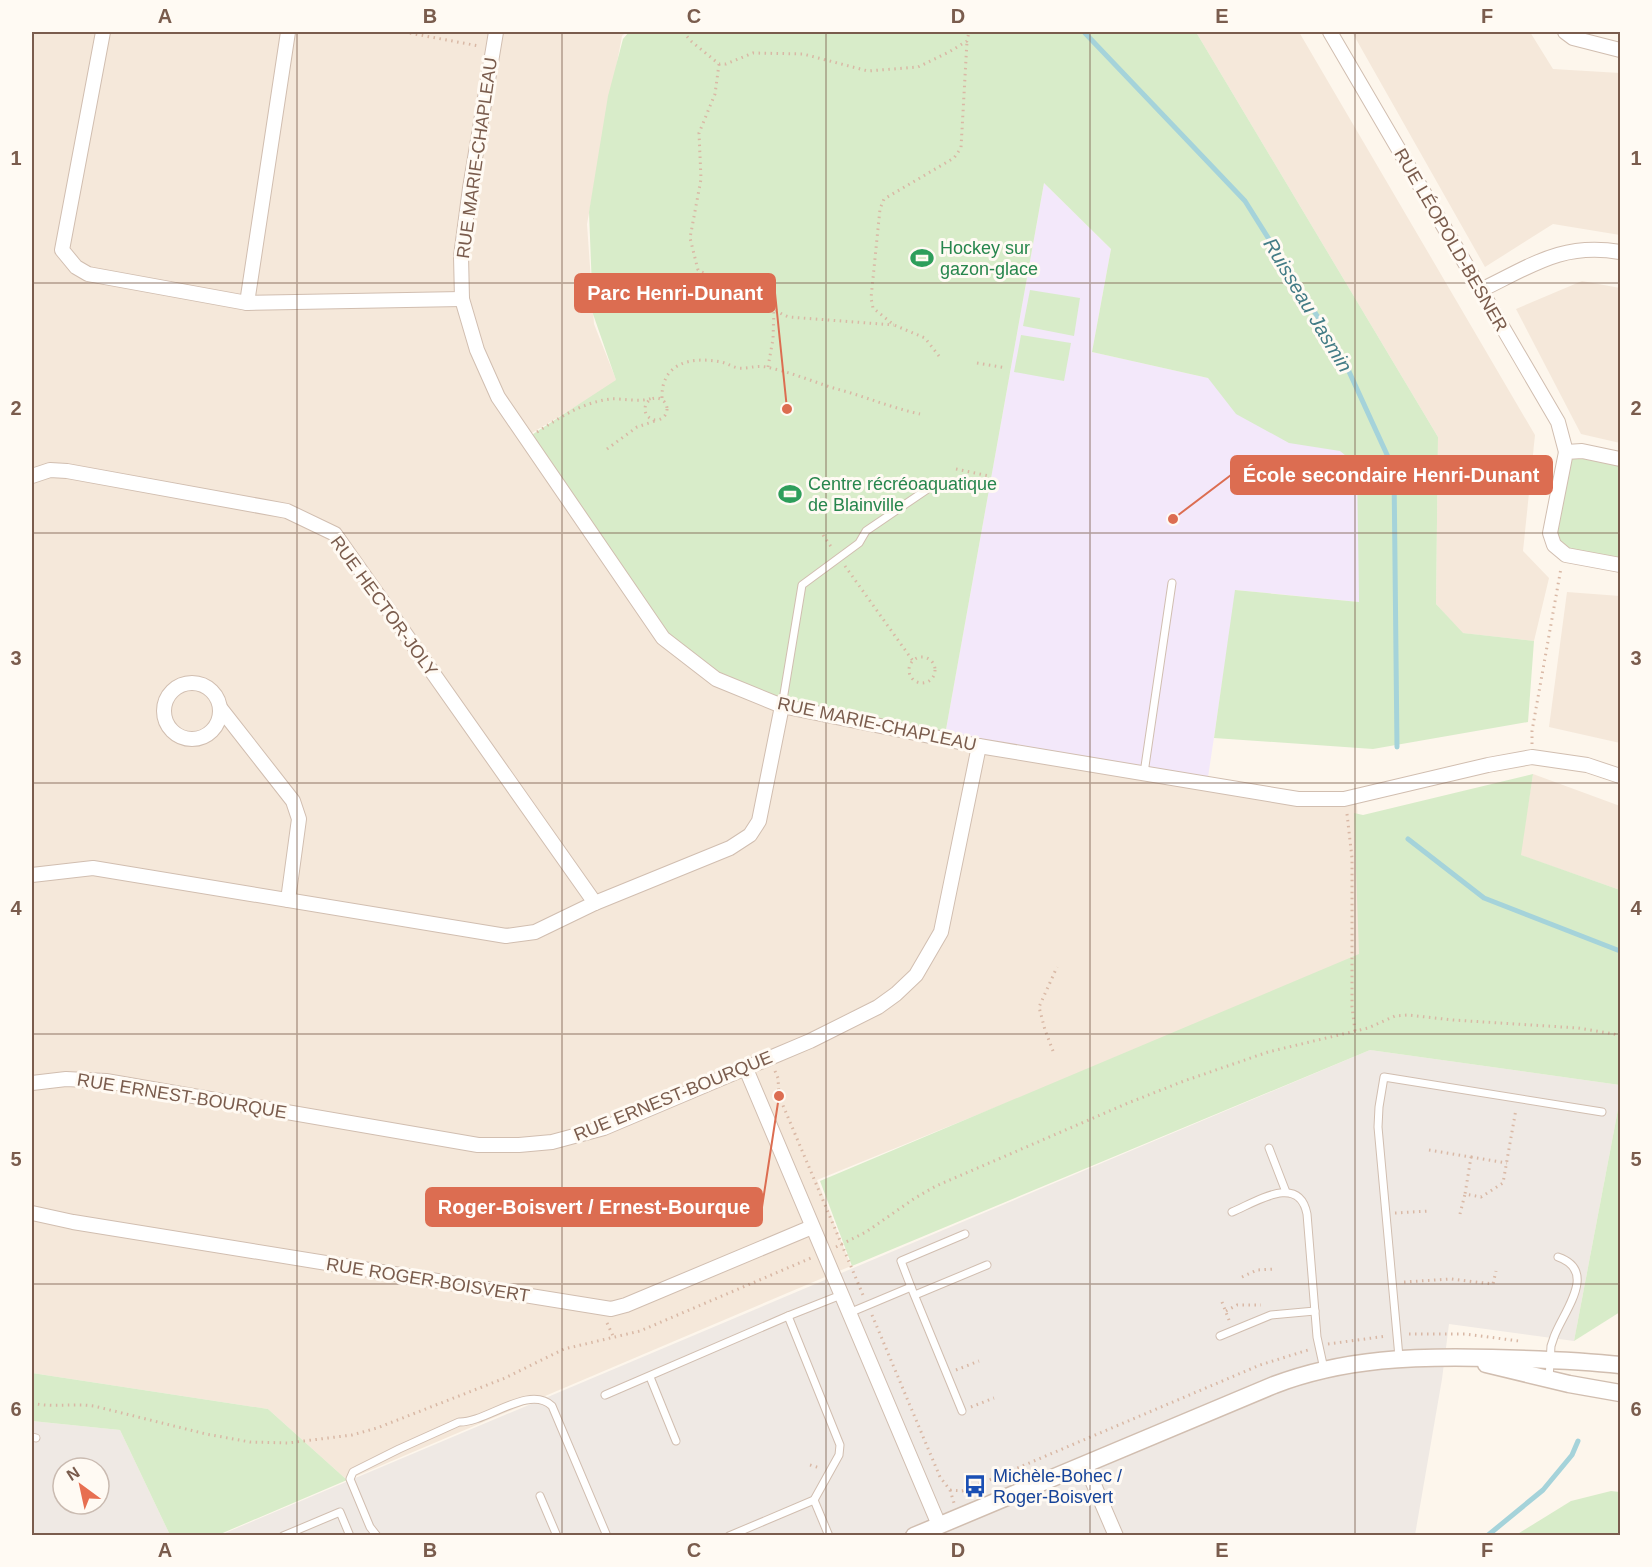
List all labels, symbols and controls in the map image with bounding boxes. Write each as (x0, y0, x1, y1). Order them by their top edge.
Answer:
text: A (158, 5, 172, 27)
text: B (423, 5, 437, 27)
text: C (687, 5, 701, 27)
text: D (951, 5, 965, 27)
text: E (1215, 5, 1229, 27)
text: F (1481, 5, 1493, 27)
street label: RUE MARIE-CHAPLEAU (453, 56, 501, 260)
street label: RUE LÉOPOLD-BESNER (1390, 145, 1512, 335)
text: 1 (10, 147, 22, 169)
text: 1 (1630, 147, 1642, 169)
water label: Ruisseau Jasmin (1259, 234, 1357, 376)
place label: Hockey sur gazon-glace (940, 238, 1038, 279)
sports icon: Hockey sur gazon-glace (909, 245, 935, 271)
callout: Parc Henri-Dunant (575, 274, 775, 312)
text: Parc Henri-Dunant (587, 282, 763, 304)
text: 2 (10, 397, 22, 419)
text: 2 (1630, 397, 1642, 419)
callout: École secondaire Henri-Dunant (1231, 456, 1552, 494)
text: École secondaire Henri-Dunant (1243, 464, 1540, 486)
place label: Centre récréoaquatique de Blainville (808, 474, 997, 515)
sports icon: Centre récréoaquatique de Blainville (777, 481, 803, 507)
street label: RUE HECTOR-JOLY (326, 532, 442, 680)
text: 3 (10, 647, 22, 669)
text: 3 (1630, 647, 1642, 669)
street label: RUE MARIE-CHAPLEAU (776, 693, 978, 755)
text: 4 (10, 897, 22, 919)
text: 4 (1630, 897, 1642, 919)
street label: RUE ERNEST-BOURQUE (571, 1047, 775, 1145)
street label: RUE ERNEST-BOURQUE (76, 1070, 288, 1122)
text: 5 (10, 1148, 22, 1170)
text: 5 (1630, 1148, 1642, 1170)
callout: Roger-Boisvert / Ernest-Bourque (426, 1188, 762, 1226)
text: Roger-Boisvert / Ernest-Bourque (438, 1196, 750, 1218)
street label: RUE ROGER-BOISVERT (325, 1254, 531, 1306)
text: 6 (10, 1398, 22, 1420)
text: 6 (1630, 1398, 1642, 1420)
north arrow (51, 1456, 111, 1516)
text: N (64, 1464, 83, 1484)
place label: Michèle-Bohec / Roger-Boisvert (993, 1466, 1122, 1507)
bus stop icon: Michèle-Bohec / Roger-Boisvert (962, 1473, 988, 1499)
text: A (158, 1539, 172, 1561)
text: B (423, 1539, 437, 1561)
text: C (687, 1539, 701, 1561)
text: D (951, 1539, 965, 1561)
text: E (1215, 1539, 1229, 1561)
text: F (1481, 1539, 1493, 1561)

